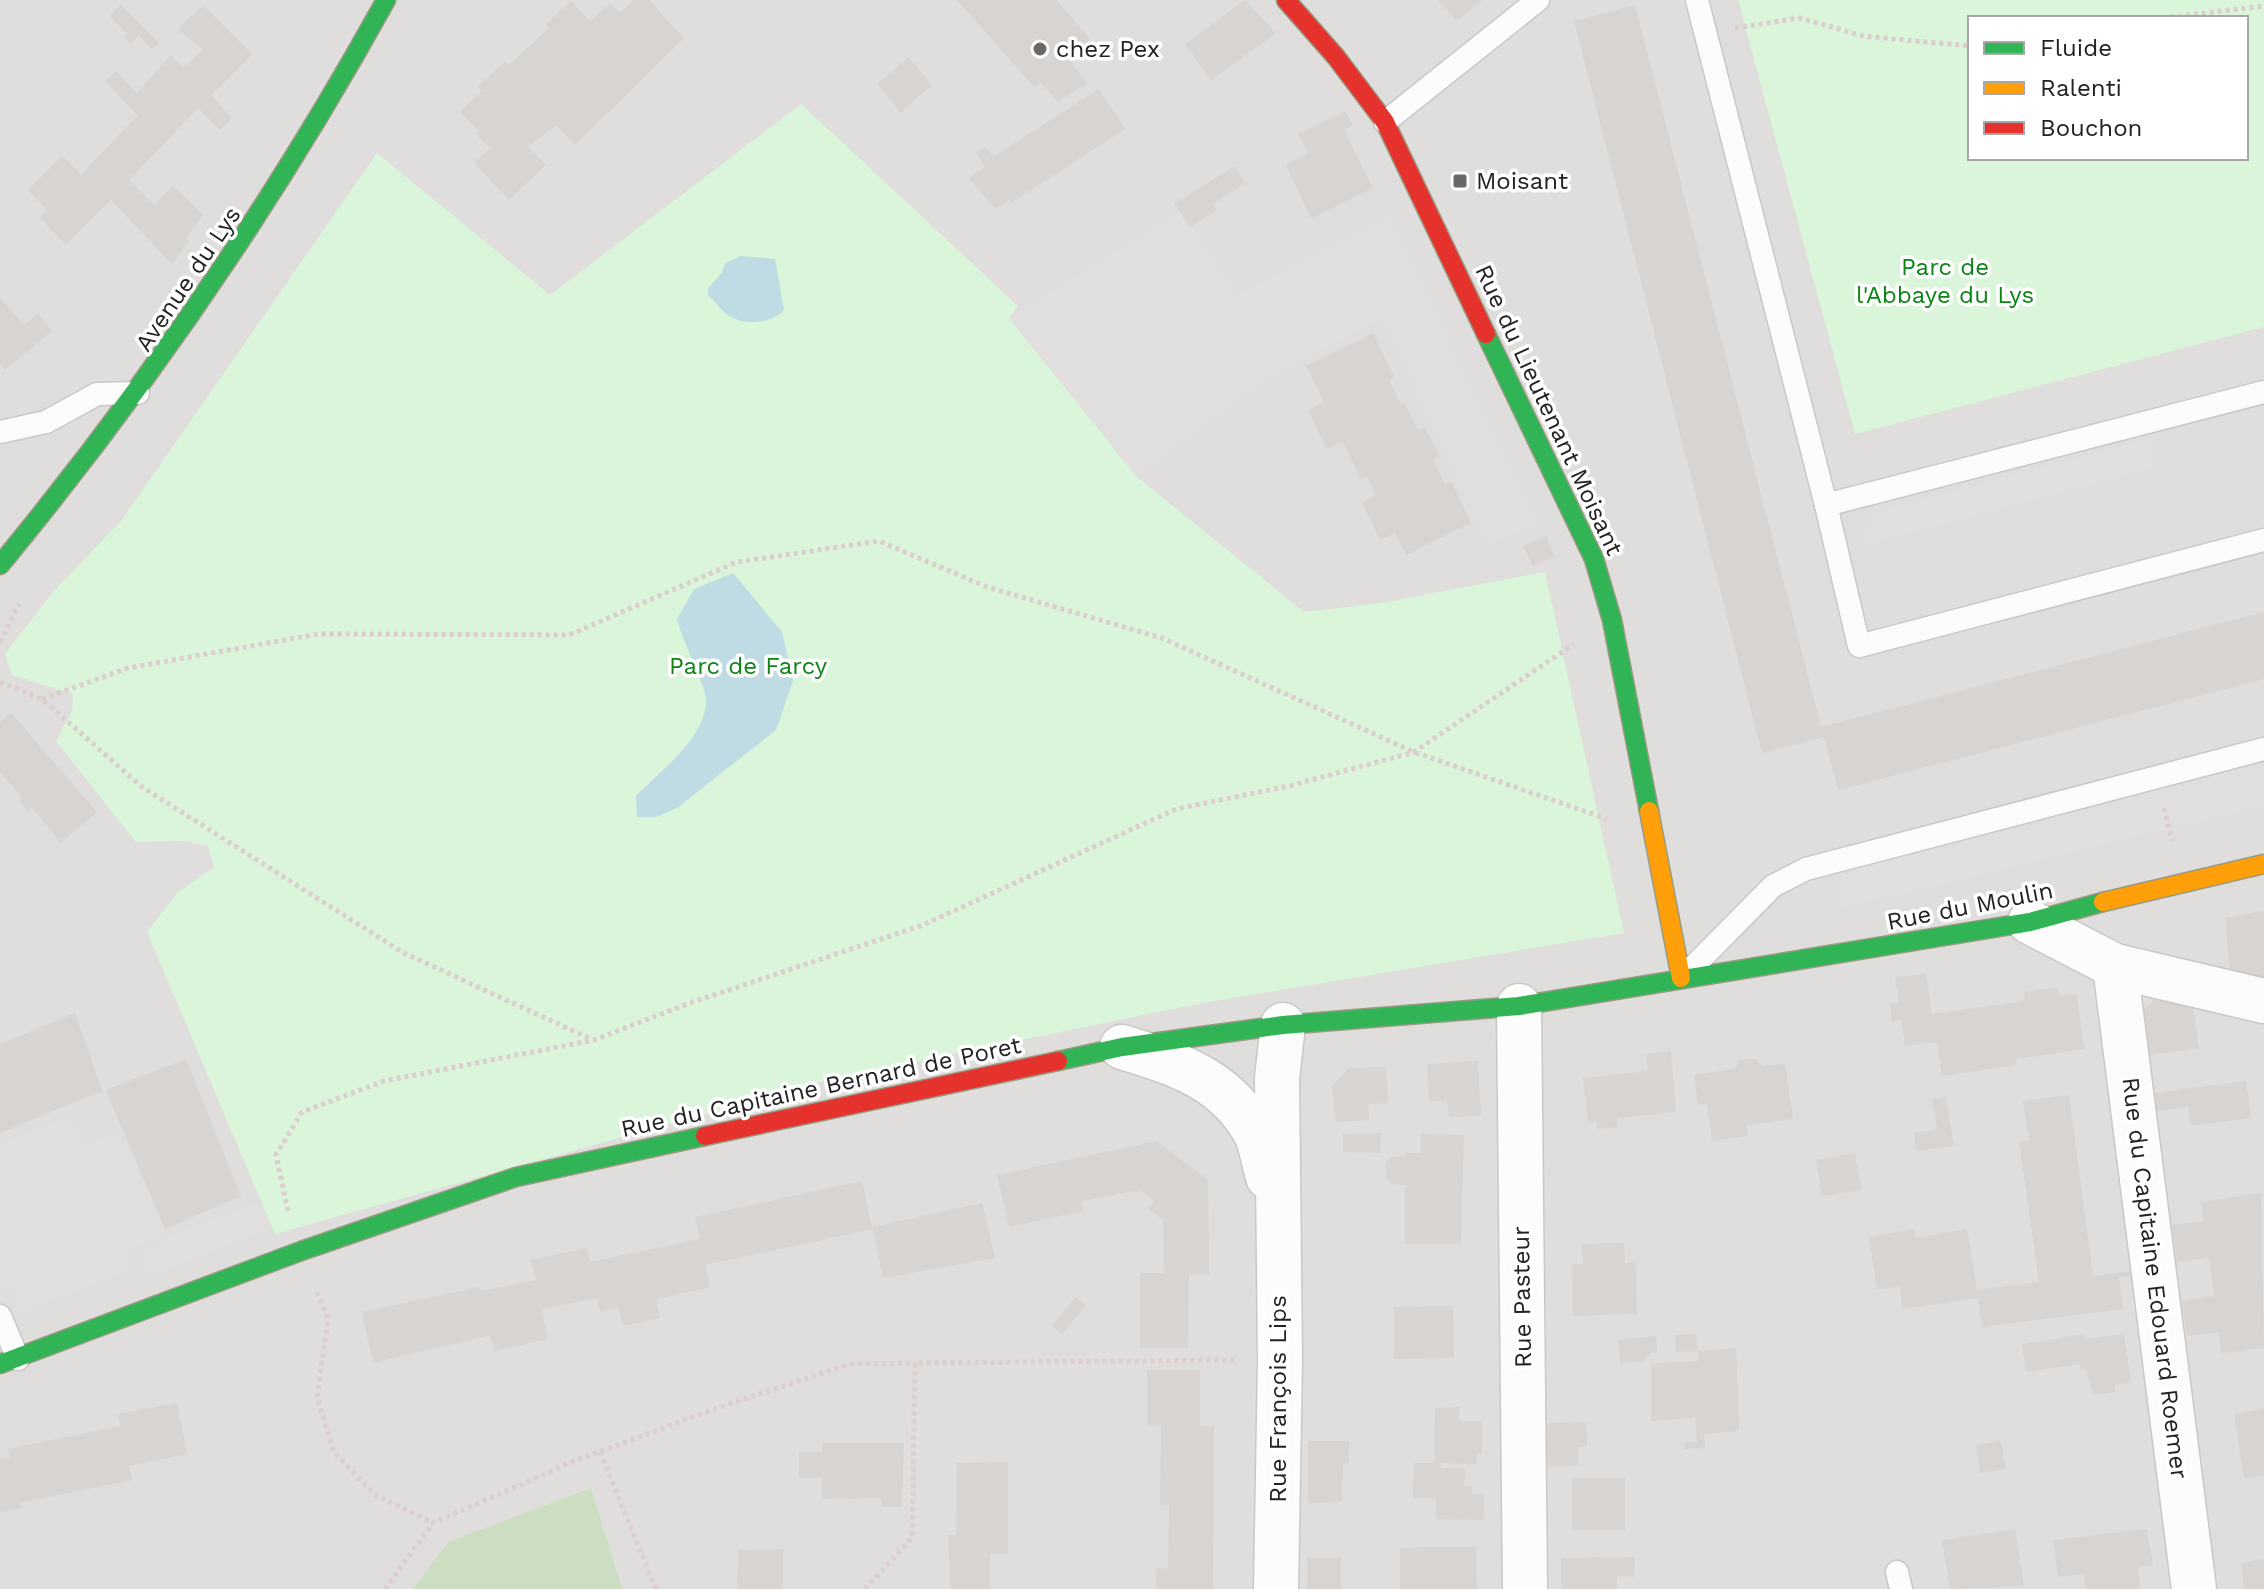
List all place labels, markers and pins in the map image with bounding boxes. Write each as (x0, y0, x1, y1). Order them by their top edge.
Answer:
place label: chez Pex (1056, 35, 1160, 63)
marker: chez Pex (1031, 40, 1049, 58)
place label: Moisant (1476, 167, 1568, 195)
marker: Moisant (1451, 172, 1469, 190)

